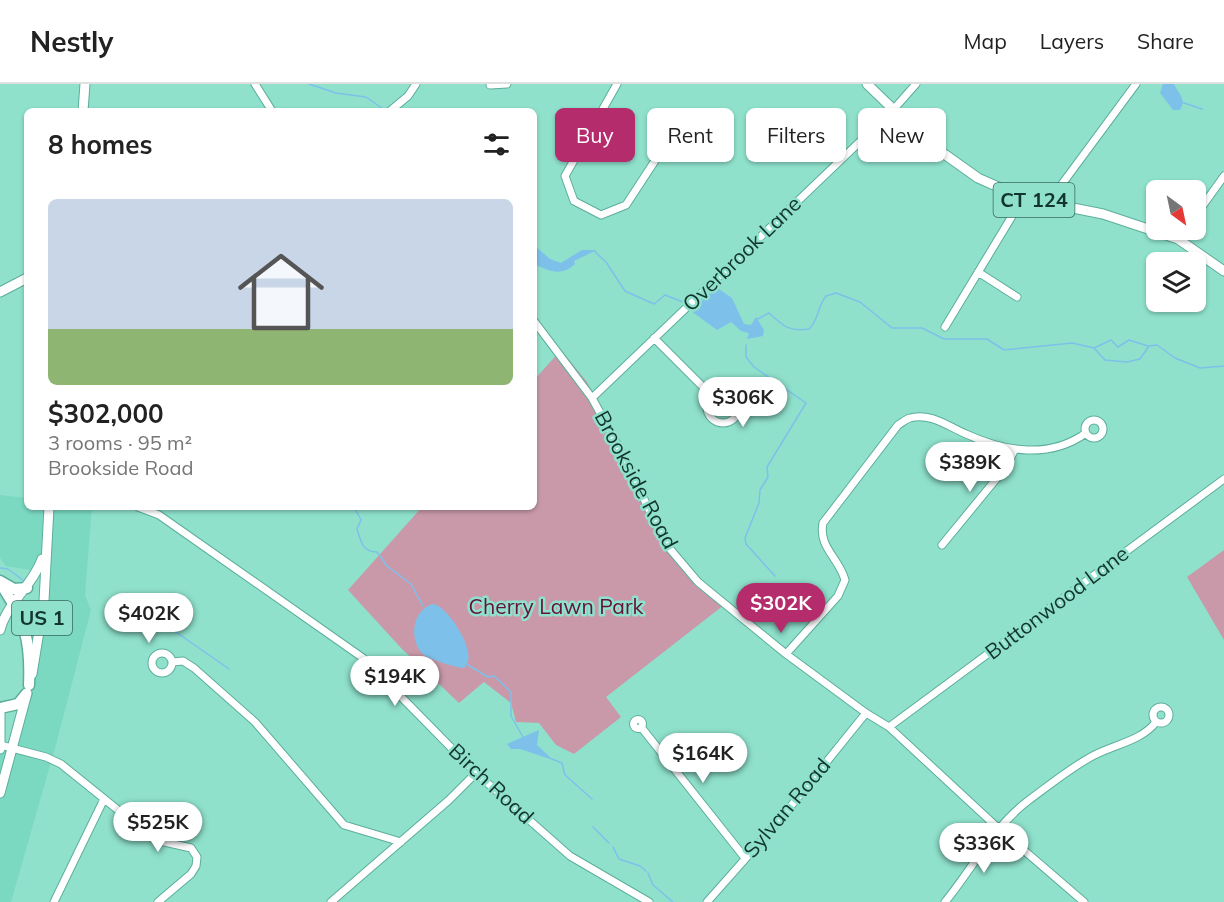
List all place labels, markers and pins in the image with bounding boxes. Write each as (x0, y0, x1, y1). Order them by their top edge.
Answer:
pin: $306K (701, 377, 785, 428)
pin: $389K (928, 442, 1012, 493)
pin: $302K (739, 583, 823, 634)
pin: $402K (107, 593, 191, 644)
pin: $194K (353, 656, 437, 707)
pin: $164K (661, 733, 745, 784)
pin: $525K (116, 802, 200, 853)
pin: $336K (942, 823, 1026, 874)

